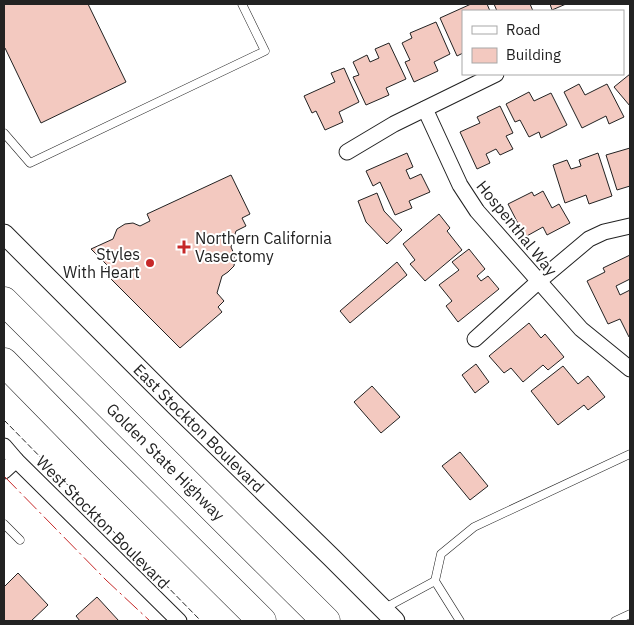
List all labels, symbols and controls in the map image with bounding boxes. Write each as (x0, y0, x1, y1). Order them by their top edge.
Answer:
legend (462, 10, 624, 75)
text: Road (506, 20, 541, 39)
text: Building (506, 45, 561, 64)
street label: Hospenthal Way (472, 176, 562, 280)
place label: Northern California Vasectomy (195, 228, 332, 266)
marker: Northern California Vasectomy (177, 240, 191, 254)
place label: Styles With Heart (63, 244, 140, 282)
marker: Styles With Heart (144, 257, 156, 269)
street label: East Stockton Boulevard (129, 359, 269, 497)
street label: Golden State Highway (102, 399, 229, 525)
street label: West Stockton Boulevard (32, 451, 174, 593)

